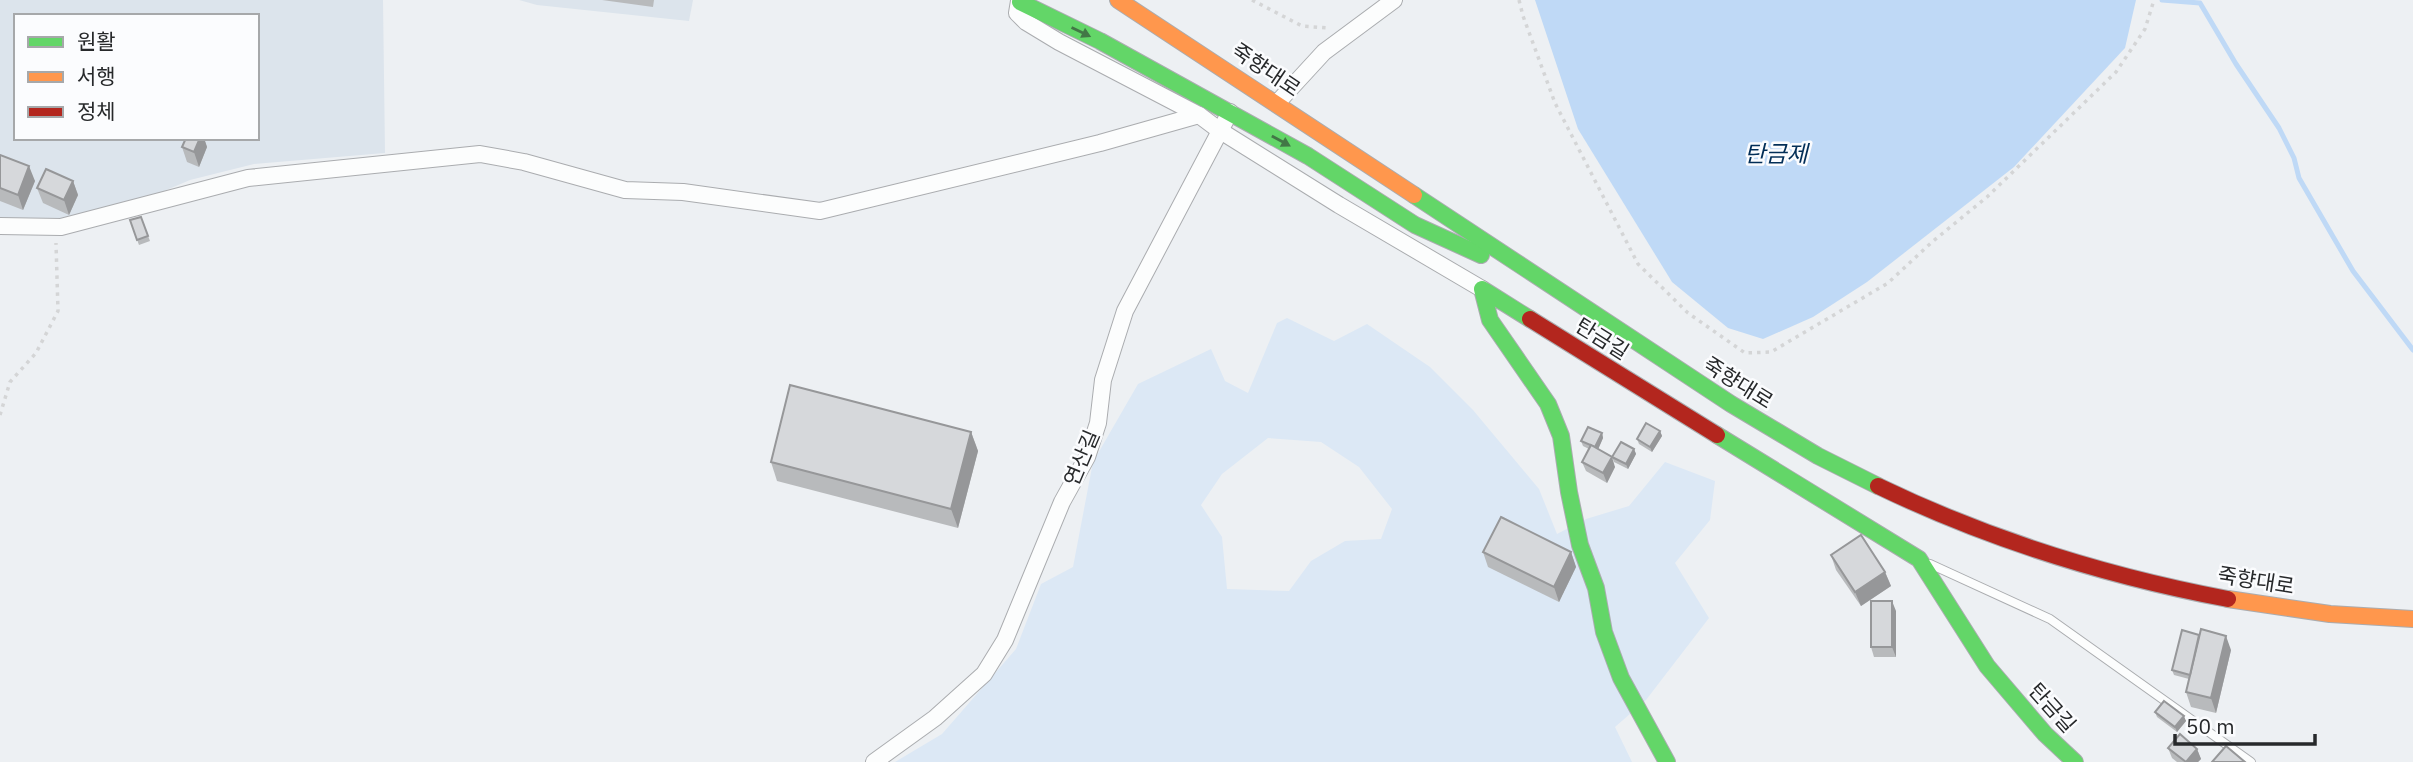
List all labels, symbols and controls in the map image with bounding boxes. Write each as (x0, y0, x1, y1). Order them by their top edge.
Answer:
legend (14, 14, 259, 140)
text: 원활 (77, 27, 116, 55)
one-way arrow (1071, 27, 1091, 38)
street label: 죽향대로 (1227, 36, 1306, 102)
text: 서행 (77, 62, 116, 90)
text: 정체 (77, 97, 116, 125)
one-way arrow (1271, 135, 1290, 147)
water label: 탄금제 (1744, 138, 1811, 168)
street label: 탄금길 (1571, 311, 1635, 365)
street label: 죽향대로 (1698, 350, 1779, 415)
street label: 연산길 (1057, 425, 1105, 490)
street label: 죽향대로 (2216, 560, 2297, 600)
street label: 탄금길 (2023, 676, 2083, 738)
scale bar (2175, 702, 2315, 746)
text: 50 m (2186, 712, 2235, 740)

